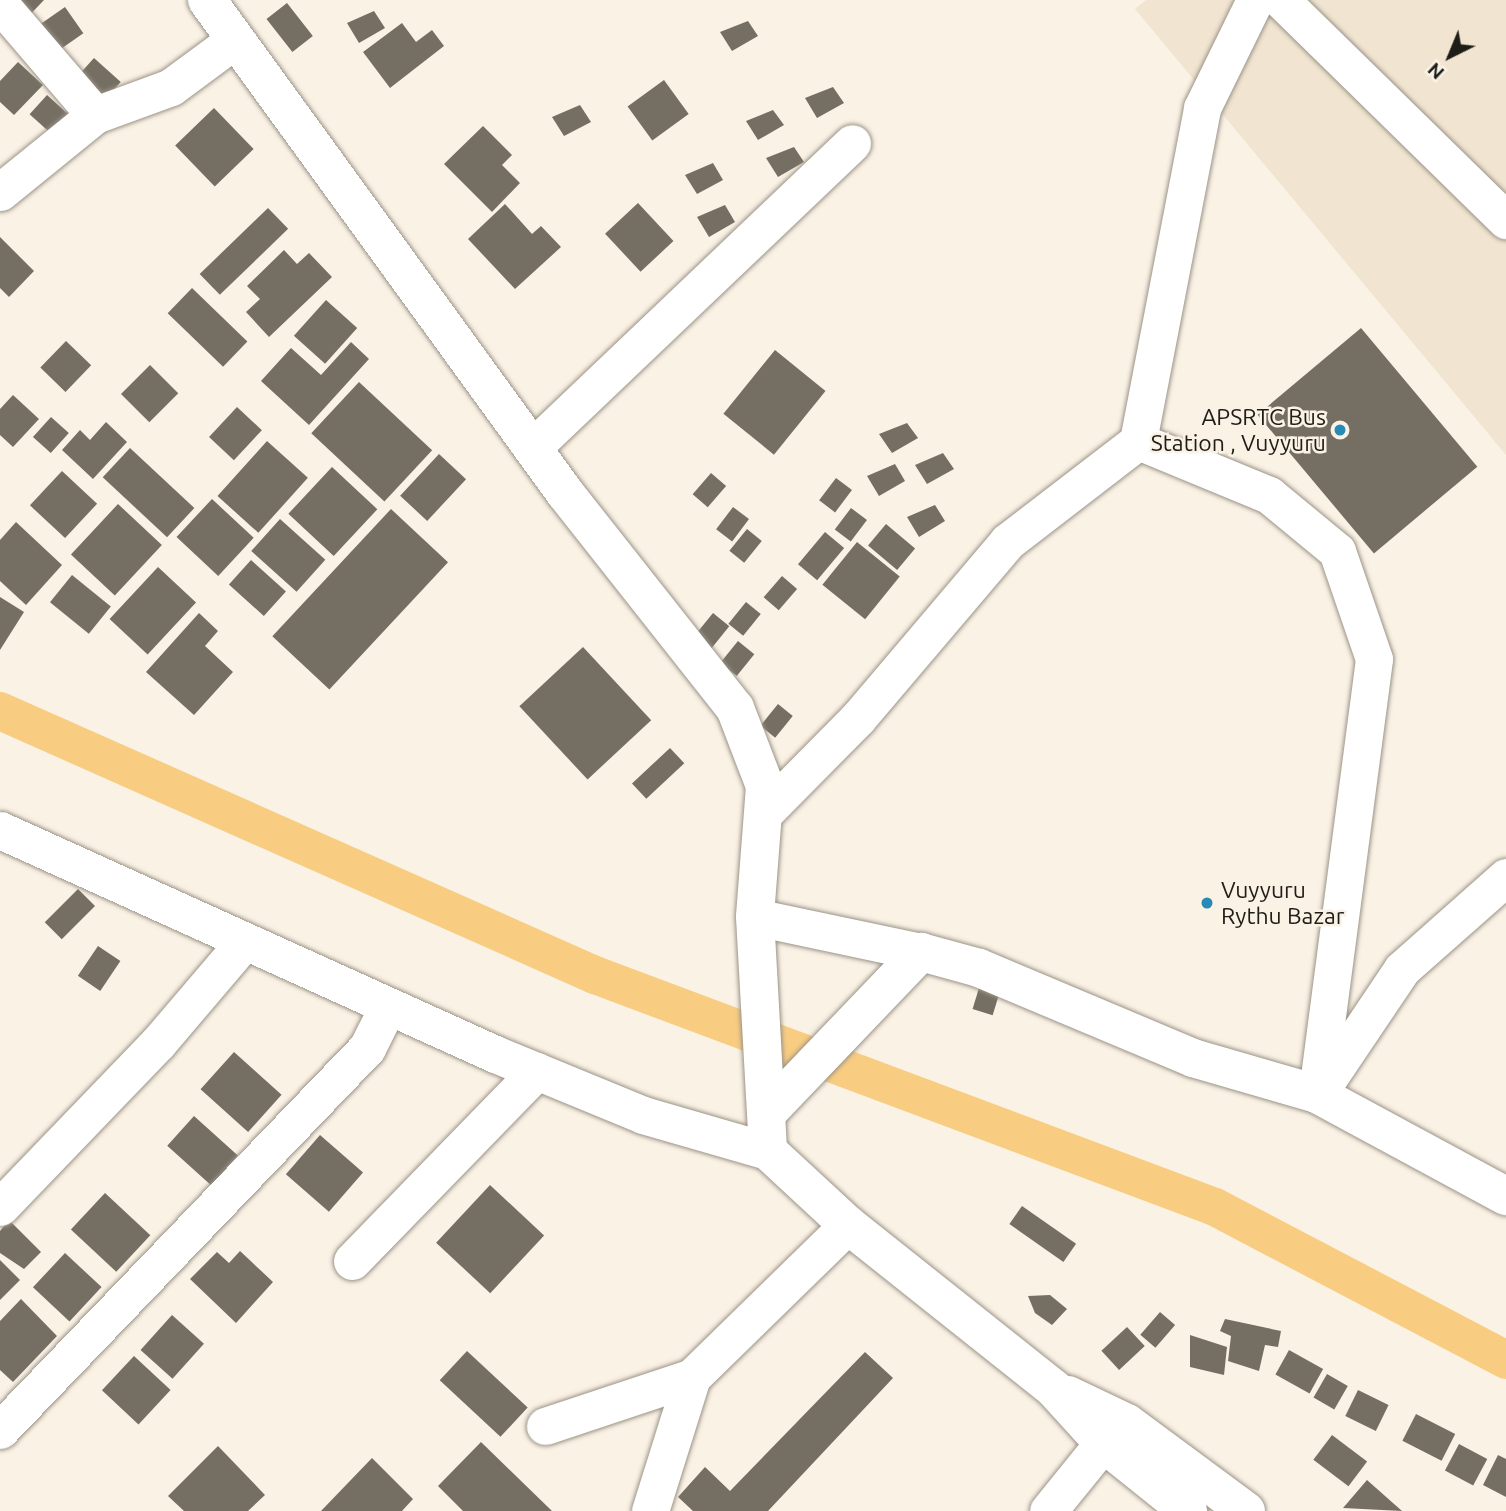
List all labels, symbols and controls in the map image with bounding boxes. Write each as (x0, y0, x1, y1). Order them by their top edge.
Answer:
north arrow (1415, 21, 1485, 91)
text: N (1423, 58, 1448, 84)
place label: APSRTC Bus Station , Vuyyuru (1151, 403, 1326, 457)
marker: APSRTC Bus Station , Vuyyuru (1332, 422, 1348, 438)
place label: Vuyyuru Rythu Bazar (1221, 876, 1345, 930)
marker: Vuyyuru Rythu Bazar (1199, 895, 1215, 911)

